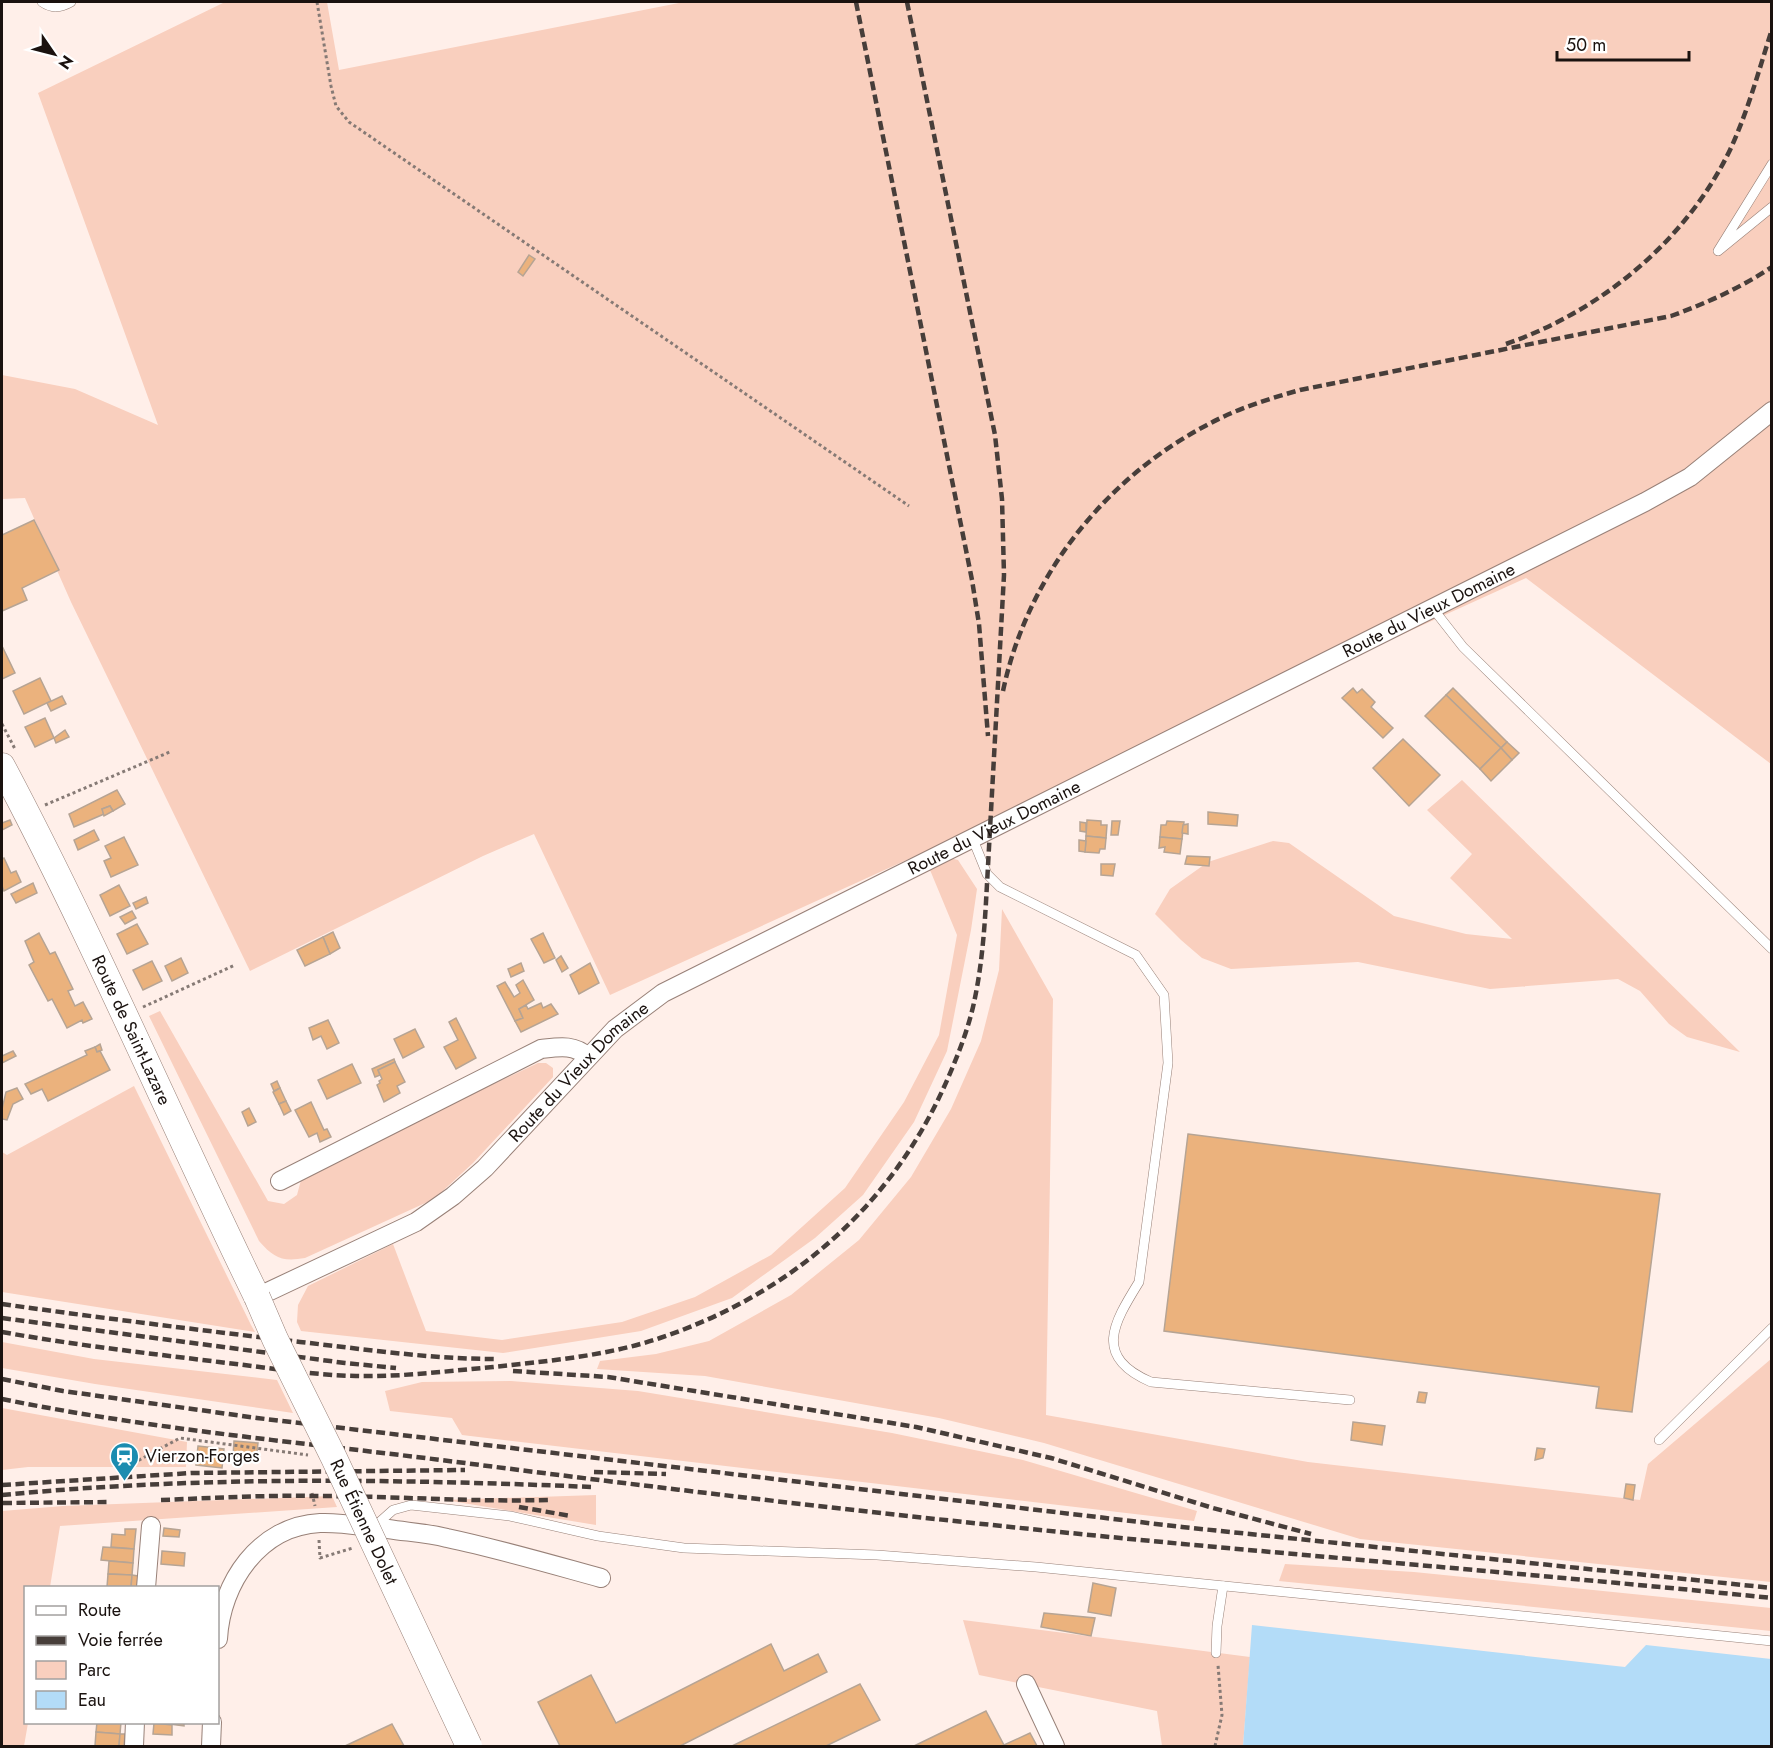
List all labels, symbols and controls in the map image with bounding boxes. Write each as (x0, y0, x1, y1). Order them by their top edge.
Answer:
north arrow (24, 24, 84, 84)
scale bar (1557, 24, 1689, 62)
text: 50 m (1566, 32, 1606, 58)
text: N (53, 51, 79, 74)
street label: Route du Vieux Domaine (1338, 556, 1520, 664)
street label: Route du Vieux Domaine (903, 773, 1085, 882)
street label: Route de Saint-Lazare (85, 951, 178, 1109)
street label: Route du Vieux Domaine (502, 995, 654, 1148)
station icon: Vierzon-Forges (108, 1440, 140, 1482)
place label: Vierzon-Forges (145, 1443, 260, 1469)
street label: Rue Étienne Dolet (323, 1455, 405, 1589)
legend (24, 1586, 219, 1724)
text: Route (78, 1597, 121, 1623)
text: Voie ferrée (78, 1627, 163, 1653)
text: Parc (78, 1657, 111, 1683)
text: Eau (78, 1687, 106, 1713)

